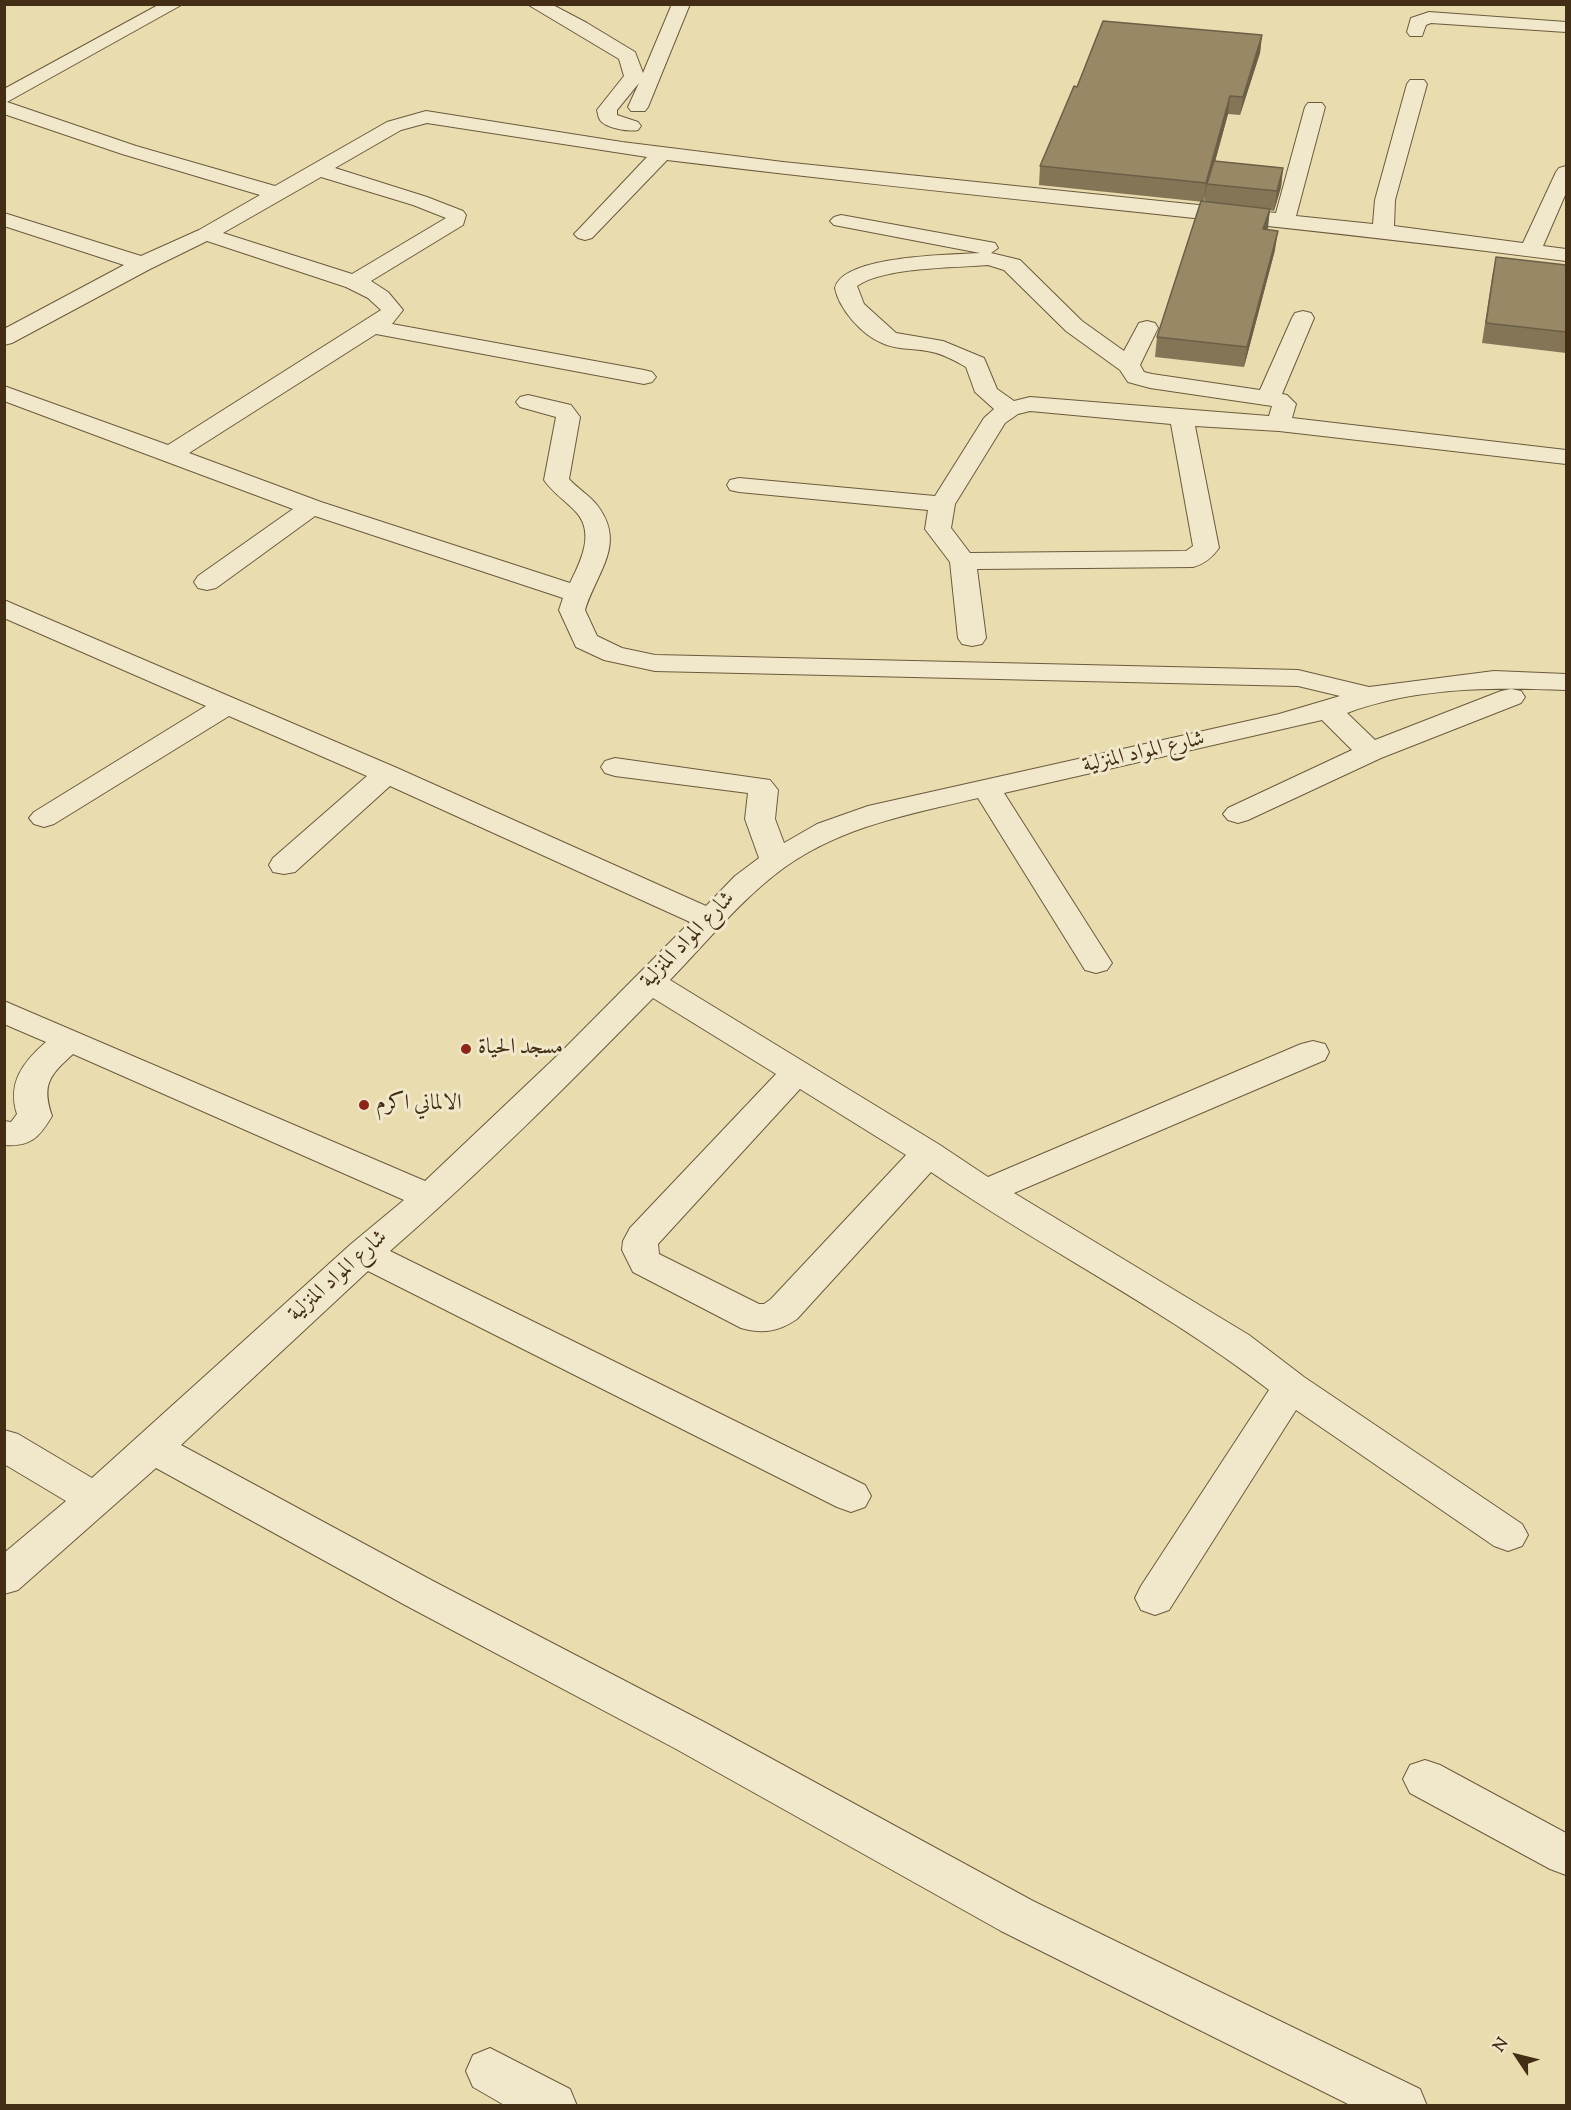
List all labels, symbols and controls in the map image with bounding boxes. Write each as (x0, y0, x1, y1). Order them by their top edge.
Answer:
street label: شارع المواد المنزلية (1080, 727, 1208, 781)
street label: شارع المواد المنزلية (636, 887, 742, 995)
place label: مسجد الحياة (478, 1036, 563, 1062)
marker: مسجد الحياة (459, 1042, 473, 1056)
place label: الالماني اكرم (376, 1092, 462, 1118)
marker: الالماني اكرم (357, 1098, 371, 1112)
street label: شارع المواد المنزلية (284, 1225, 394, 1329)
north arrow (1487, 2026, 1547, 2086)
text: N (1489, 2034, 1515, 2057)

